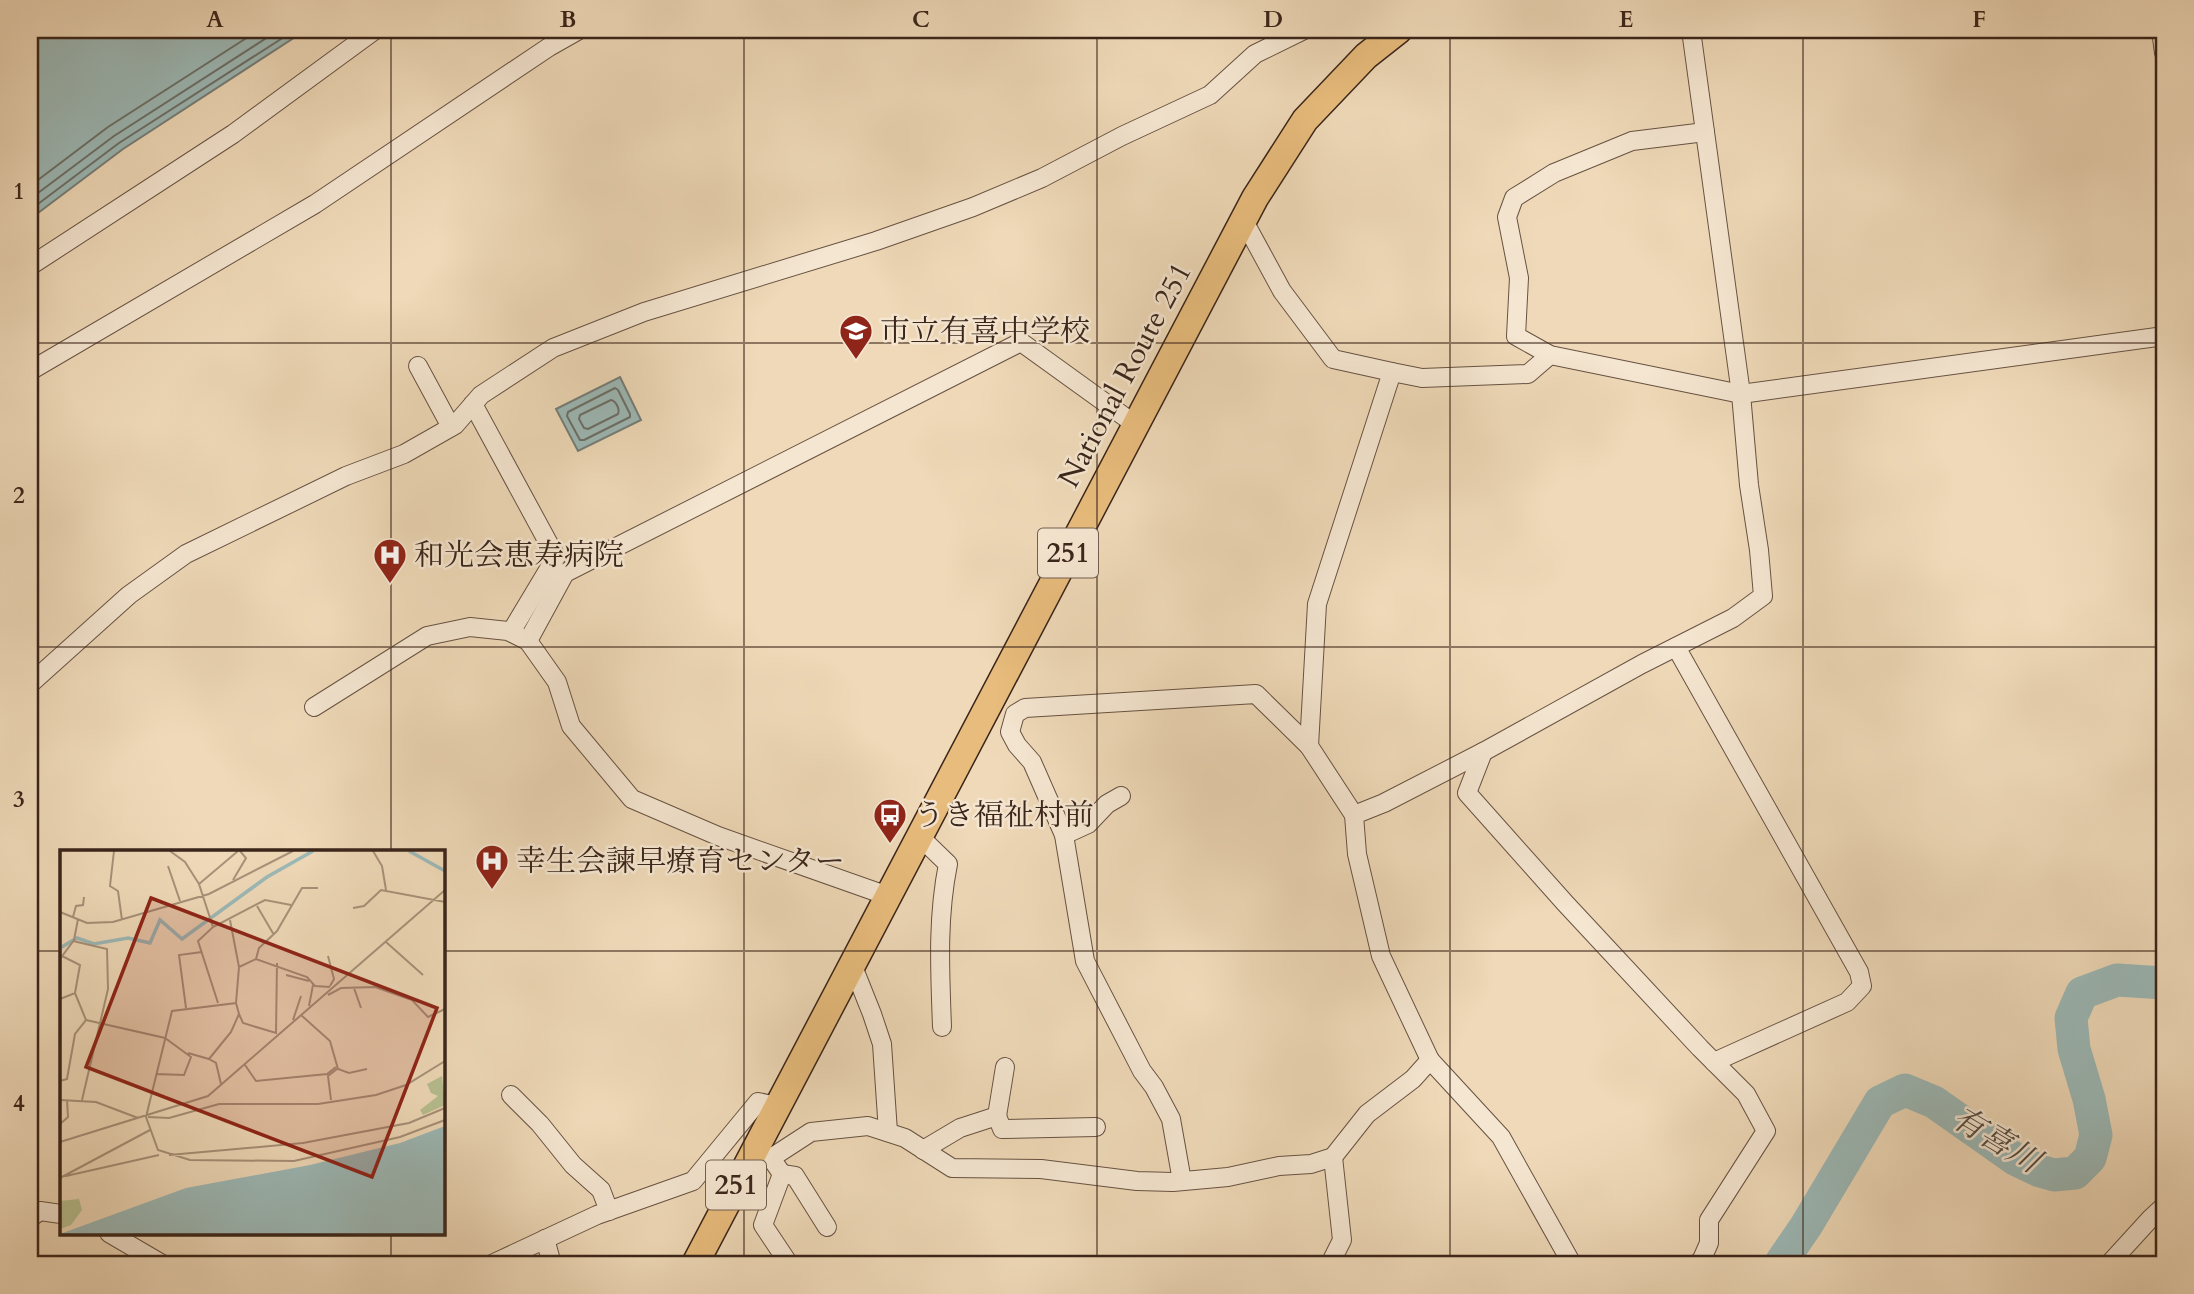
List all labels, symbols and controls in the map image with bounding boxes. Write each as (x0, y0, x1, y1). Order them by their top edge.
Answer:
text: A (206, 4, 224, 35)
text: B (560, 4, 576, 35)
text: C (912, 4, 930, 35)
text: D (1263, 4, 1283, 35)
text: E (1619, 4, 1633, 35)
text: F (1972, 4, 1986, 35)
text: 1 (13, 176, 25, 207)
street label: National Route 251 (1048, 255, 1202, 495)
place label: 市立有喜中学校 (880, 311, 1090, 352)
school or university icon: 市立有喜中学校 (837, 312, 875, 361)
text: 2 (13, 480, 25, 511)
road number: 251 (1038, 528, 1098, 578)
place label: 和光会恵寿病院 (414, 535, 624, 576)
hospital icon: 和光会恵寿病院 (371, 536, 409, 585)
text: 3 (13, 784, 25, 815)
place label: うき福祉村前 (914, 795, 1094, 836)
bus stop icon: うき福祉村前 (871, 796, 909, 845)
place label: 幸生会諫早療育センター (516, 841, 845, 882)
hospital icon: 幸生会諫早療育センター (473, 842, 511, 891)
inset map (60, 850, 444, 1234)
text: 4 (13, 1088, 25, 1119)
water label: 有喜川 (1944, 1096, 2051, 1185)
road number: 251 (706, 1160, 766, 1210)

